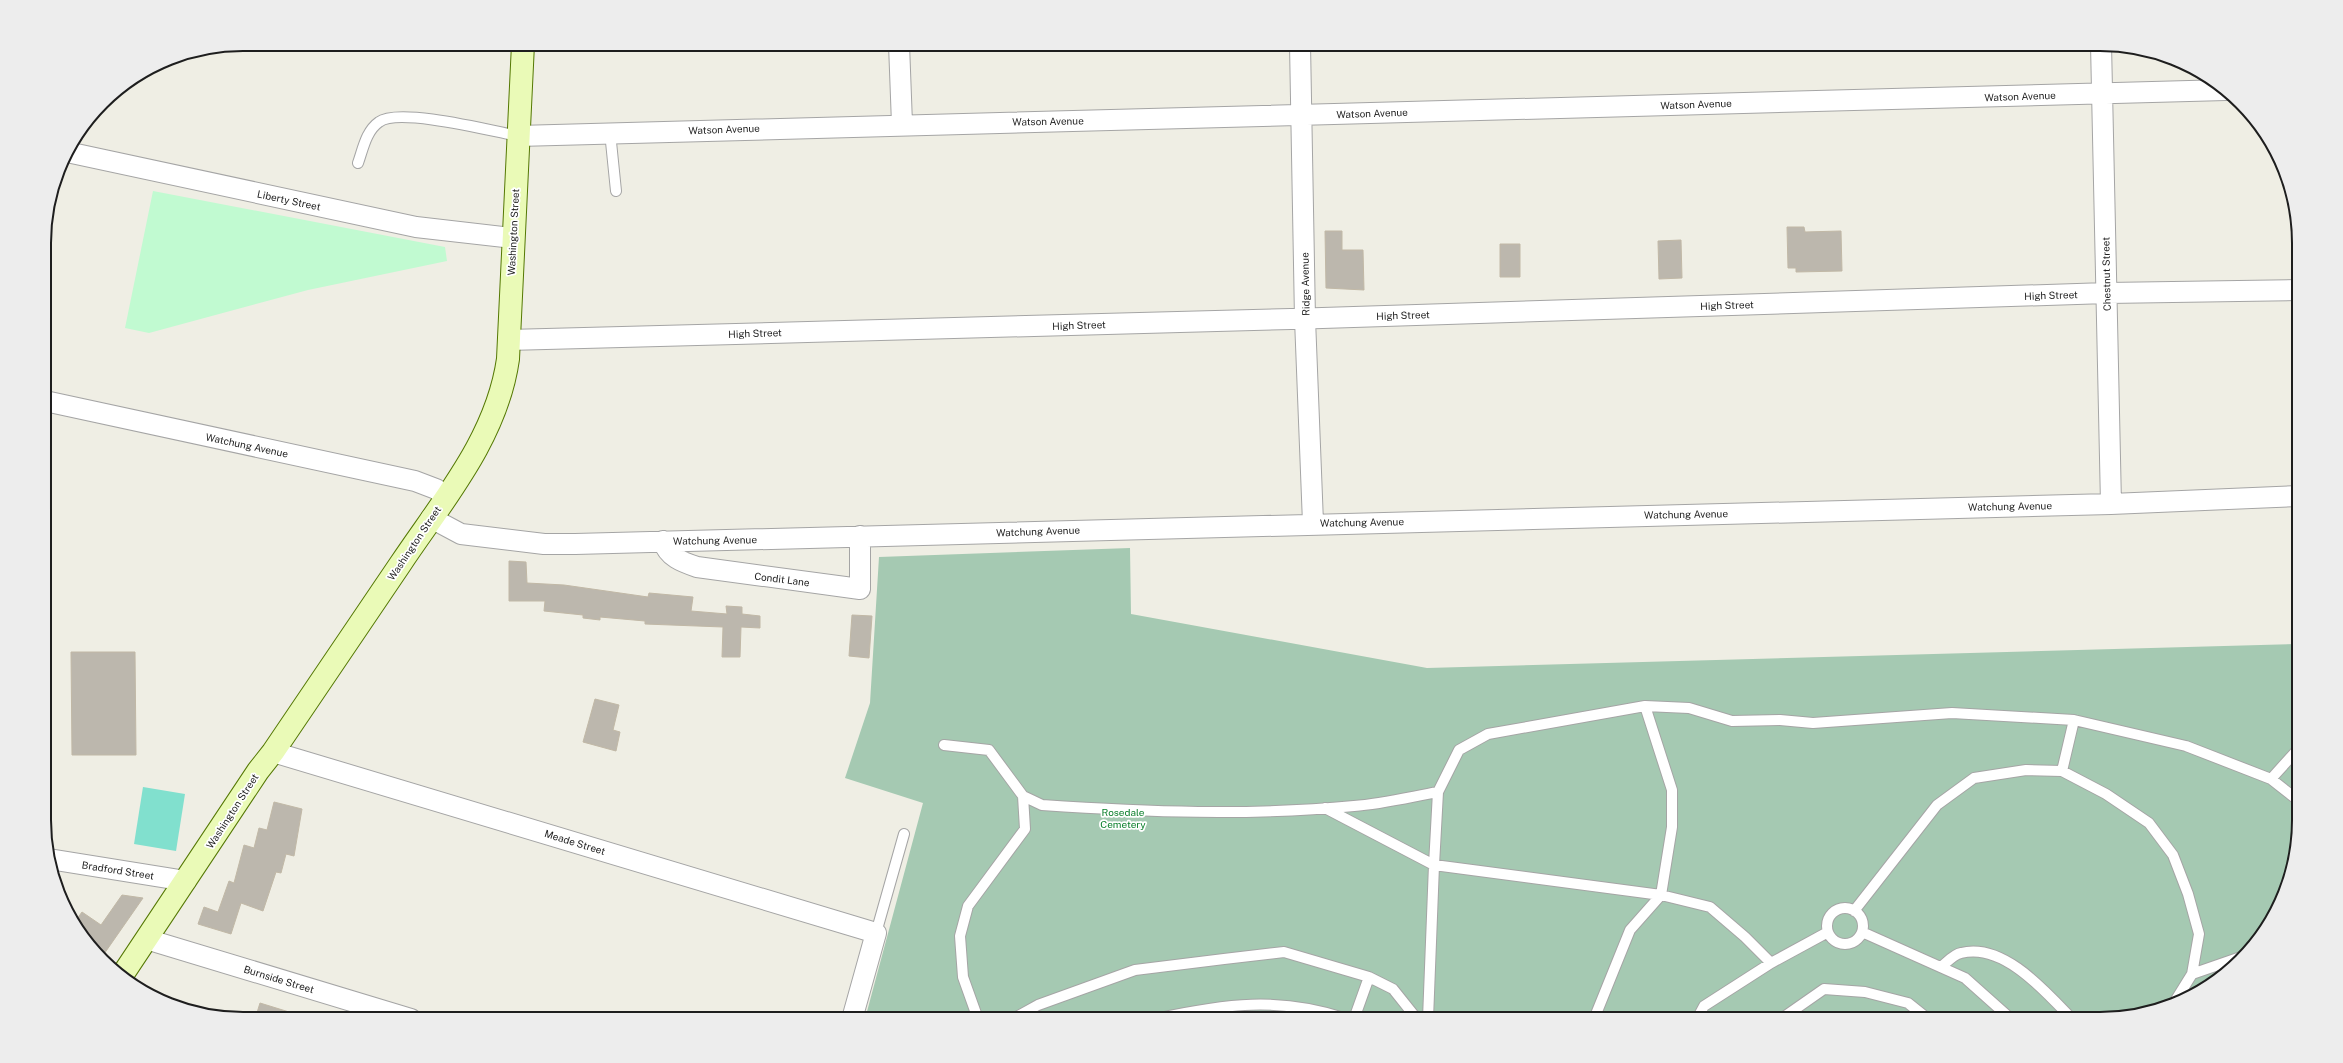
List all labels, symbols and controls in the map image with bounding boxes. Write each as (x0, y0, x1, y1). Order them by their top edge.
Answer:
street label: Watson Avenue (1984, 89, 2056, 103)
street label: Watson Avenue (1660, 97, 1732, 111)
street label: Watson Avenue (1336, 106, 1408, 120)
street label: Watson Avenue (1012, 114, 1084, 128)
street label: Watson Avenue (688, 122, 760, 136)
street label: Liberty Street (256, 187, 322, 213)
street label: Washington Street (505, 188, 521, 276)
street label: Chestnut Street (2099, 237, 2113, 311)
street label: Ridge Avenue (1298, 252, 1312, 316)
street label: High Street (2024, 288, 2078, 302)
street label: High Street (1700, 298, 1754, 312)
street label: High Street (1376, 308, 1430, 322)
street label: High Street (1052, 318, 1106, 332)
street label: High Street (728, 326, 782, 340)
street label: Watchung Avenue (205, 430, 290, 460)
street label: Watchung Avenue (1968, 499, 2052, 513)
street label: Washington Street (385, 504, 443, 582)
street label: Watchung Avenue (1644, 507, 1728, 521)
street label: Watchung Avenue (1320, 515, 1404, 529)
street label: Watchung Avenue (996, 524, 1080, 538)
street label: Watchung Avenue (673, 533, 757, 547)
street label: Condit Lane (754, 570, 811, 588)
street label: Washington Street (203, 771, 261, 851)
park label: Rosedale Cemetery (1100, 806, 1146, 830)
street label: Meade Street (543, 827, 607, 857)
street label: Bradford Street (81, 858, 155, 882)
street label: Burnside Street (242, 963, 316, 995)

